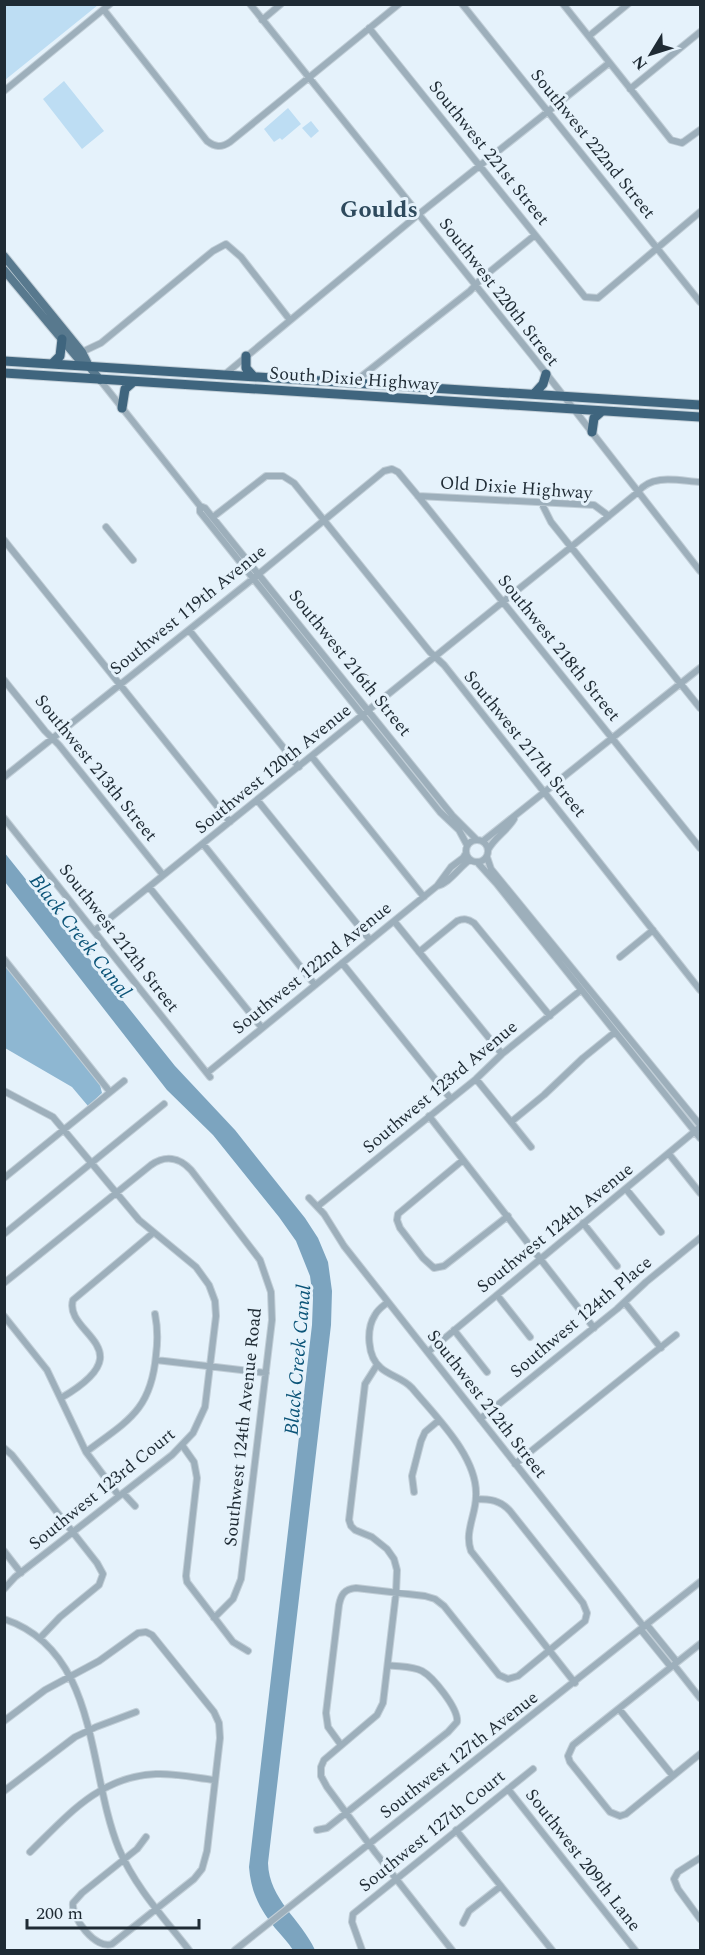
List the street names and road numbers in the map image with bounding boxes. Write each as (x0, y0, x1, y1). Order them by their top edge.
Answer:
street label: Southwest 222nd Street (524, 63, 662, 225)
street label: Southwest 221st Street (422, 75, 556, 231)
street label: Southwest 220th Street (432, 212, 566, 372)
street label: South Dixie Highway (269, 360, 441, 398)
street label: Old Dixie Highway (439, 469, 595, 507)
street label: Southwest 119th Avenue (104, 538, 272, 682)
street label: Southwest 218th Street (491, 569, 627, 727)
street label: Southwest 216th Street (282, 584, 418, 742)
street label: Southwest 217th Street (457, 665, 593, 823)
street label: Southwest 213th Street (28, 689, 164, 847)
street label: Southwest 120th Avenue (189, 697, 357, 841)
street label: Southwest 212th Street (52, 858, 186, 1018)
street label: Southwest 122nd Avenue (226, 895, 398, 1041)
street label: Southwest 123rd Avenue (357, 1014, 523, 1160)
street label: Southwest 124th Avenue (471, 1156, 639, 1300)
street label: Southwest 124th Place (504, 1249, 658, 1385)
street label: Southwest 124th Avenue Road (217, 1306, 269, 1548)
street label: Southwest 212th Street (420, 1324, 554, 1484)
street label: Southwest 123rd Court (23, 1421, 181, 1557)
street label: Southwest 127th Avenue (374, 1684, 544, 1826)
street label: Southwest 127th Court (353, 1763, 511, 1899)
street label: Southwest 209th Lane (519, 1783, 647, 1937)

